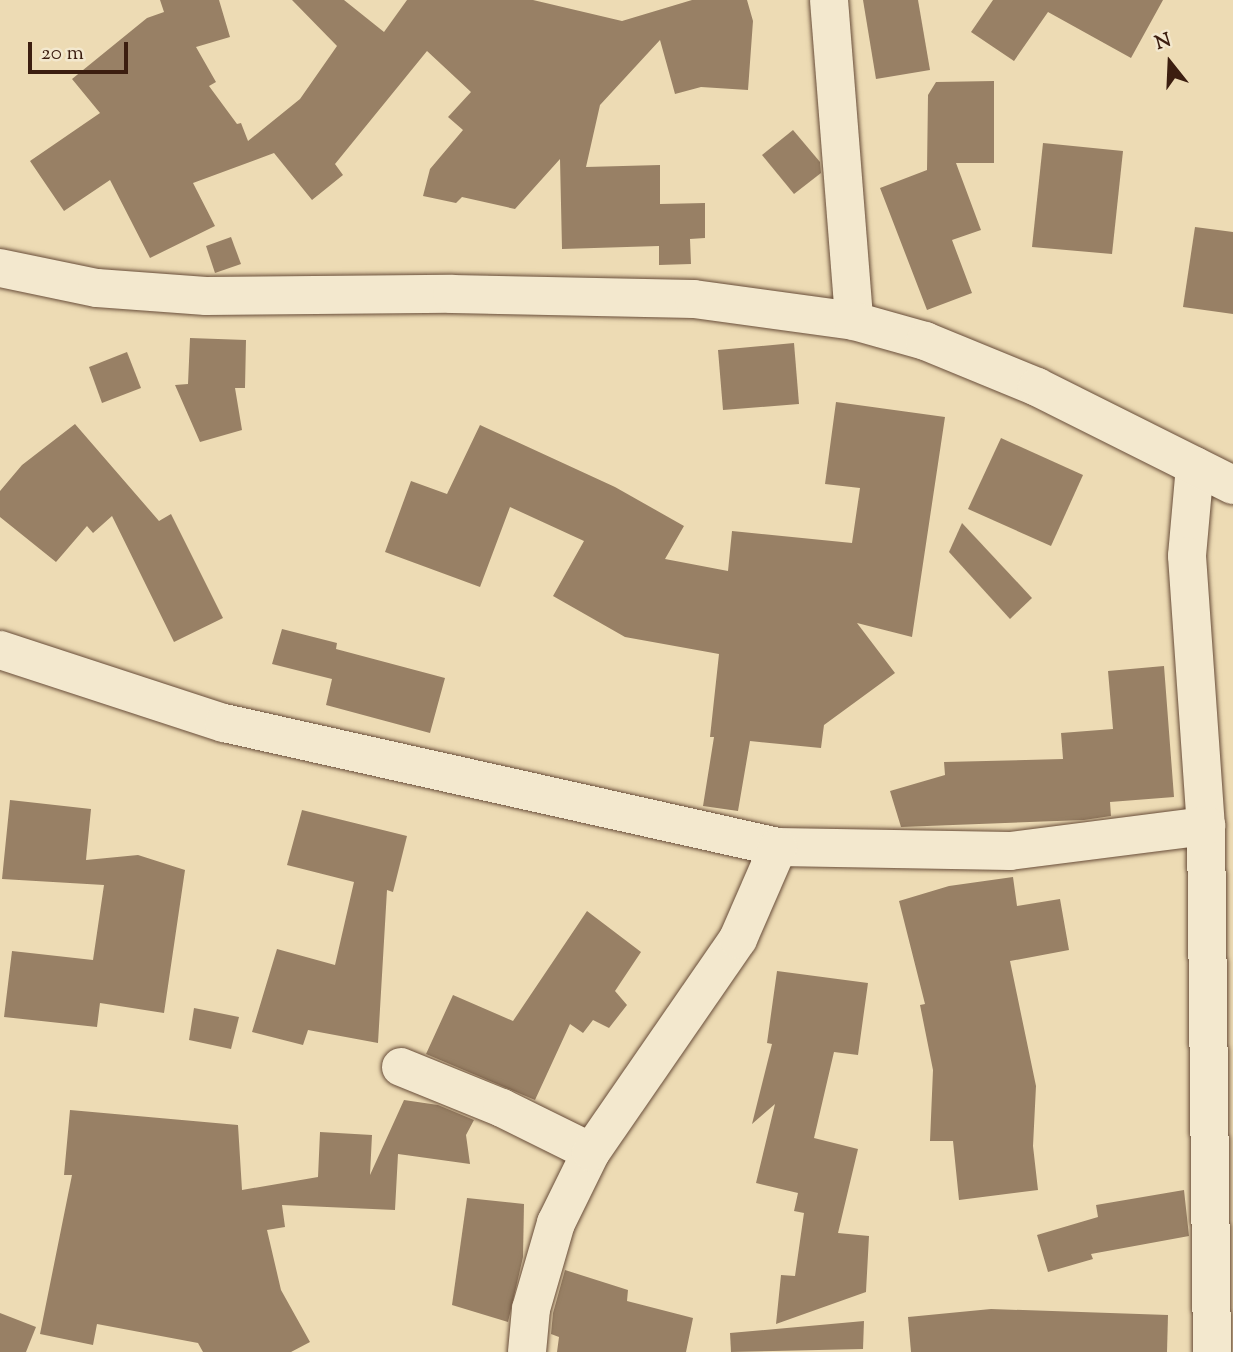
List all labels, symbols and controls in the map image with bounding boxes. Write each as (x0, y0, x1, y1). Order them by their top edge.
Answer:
text: N (1152, 27, 1175, 58)
scale bar (32, 28, 131, 72)
north arrow (1135, 28, 1205, 98)
text: 20 m (41, 39, 84, 69)

